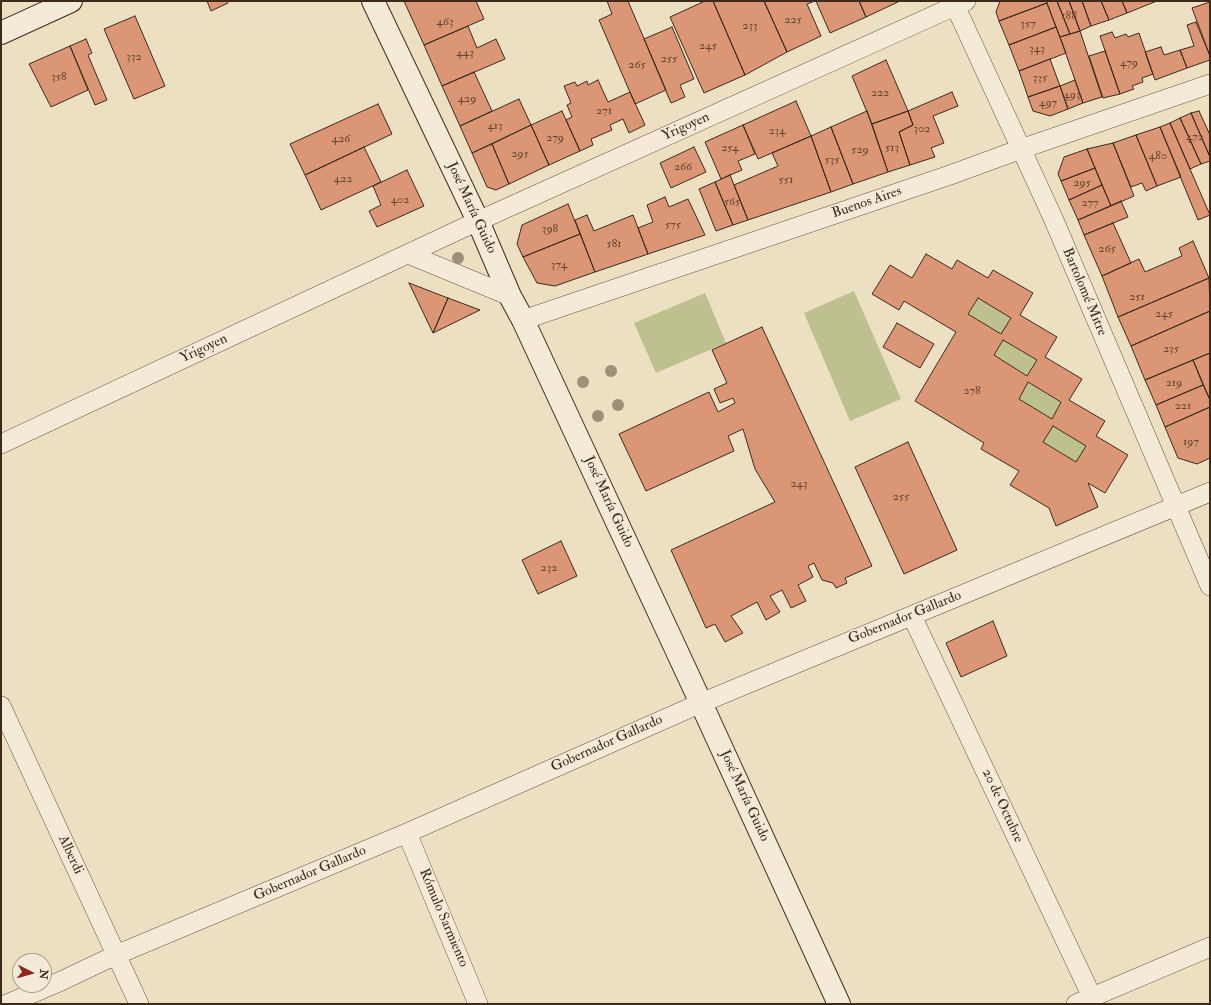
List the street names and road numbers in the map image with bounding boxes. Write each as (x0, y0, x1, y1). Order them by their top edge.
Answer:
street label: Yrigoyen (660, 109, 712, 145)
street label: José María Guido (442, 160, 500, 256)
street label: Buenos Aires (830, 183, 904, 223)
street label: Bartolomé Mitre (1058, 245, 1110, 339)
street label: Yrigoyen (178, 331, 230, 367)
street label: José María Guido (579, 454, 637, 550)
street label: Gobernador Gallardo (846, 588, 964, 648)
street label: Gobernador Gallardo (549, 712, 665, 776)
street label: José María Guido (715, 748, 773, 844)
street label: 20 de Octubre (978, 766, 1026, 846)
street label: Alberdi (54, 833, 86, 877)
street label: Gobernador Gallardo (251, 843, 369, 905)
street label: Rómulo Sarmiento (415, 866, 471, 970)

